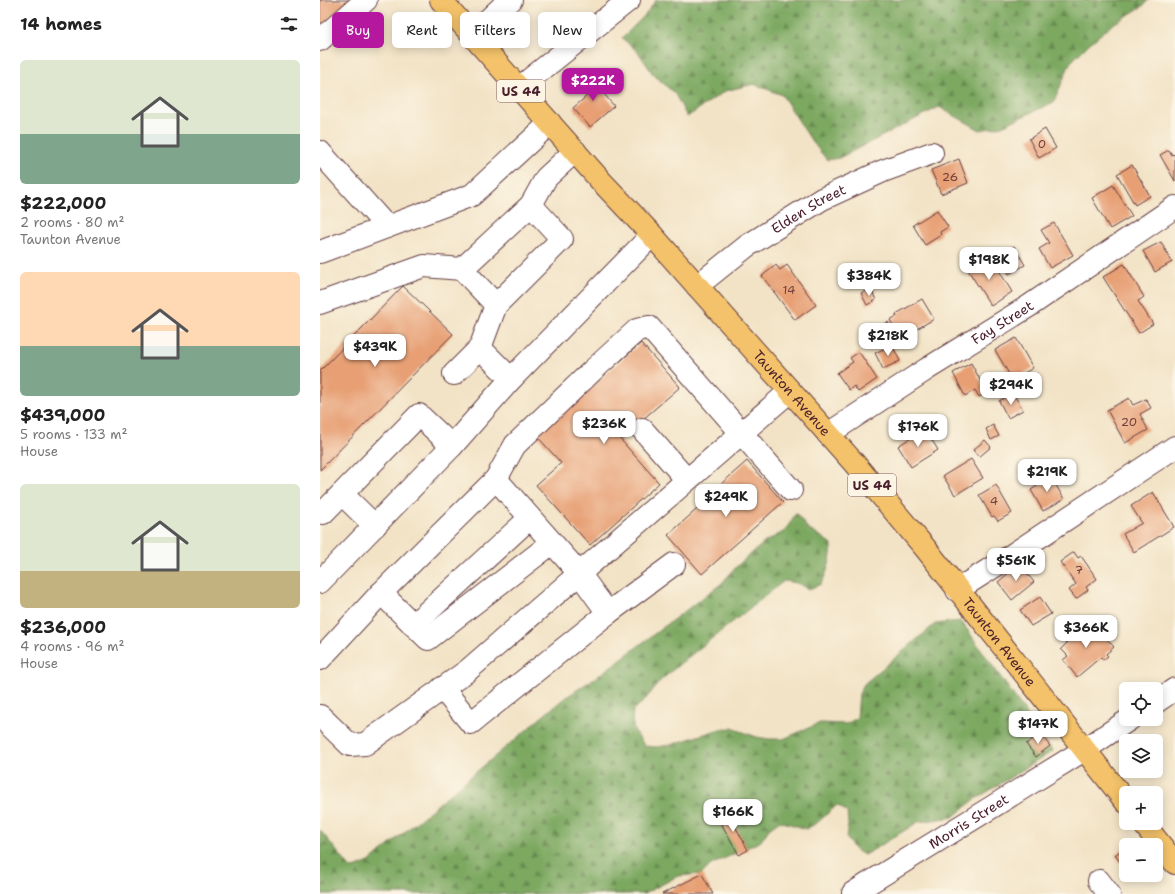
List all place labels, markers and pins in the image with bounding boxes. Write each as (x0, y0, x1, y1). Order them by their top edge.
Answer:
pin: $222K (565, 68, 621, 102)
pin: $198K (961, 247, 1017, 281)
pin: $384K (841, 263, 897, 297)
pin: $218K (860, 323, 916, 357)
pin: $439K (347, 334, 403, 368)
pin: $294K (983, 372, 1039, 406)
pin: $236K (576, 411, 632, 445)
pin: $176K (890, 414, 946, 448)
pin: $219K (1019, 459, 1075, 493)
pin: $249K (698, 484, 754, 518)
pin: $561K (988, 548, 1044, 582)
pin: $366K (1058, 615, 1114, 649)
pin: $147K (1010, 711, 1066, 745)
pin: $166K (705, 799, 761, 833)

